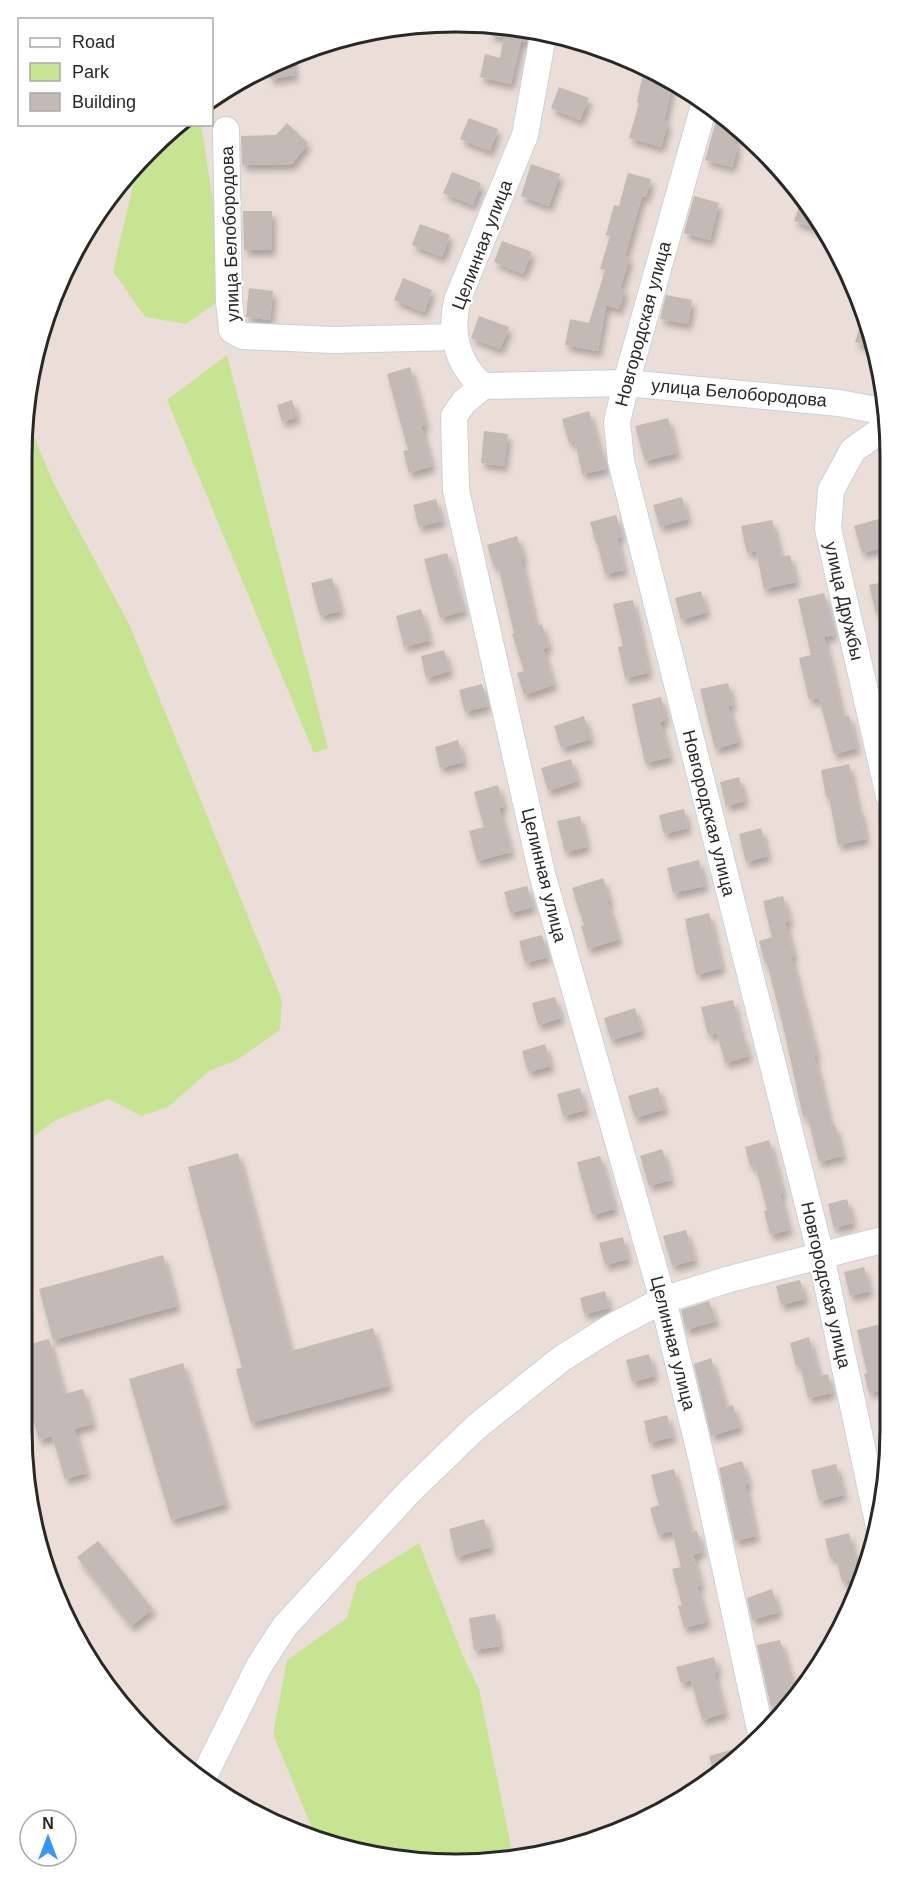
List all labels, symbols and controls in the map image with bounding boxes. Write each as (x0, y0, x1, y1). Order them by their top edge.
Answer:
legend (18, 18, 213, 126)
text: Road (72, 32, 115, 52)
text: Park (72, 62, 110, 82)
text: Building (72, 92, 136, 112)
street label: улица Белобородова (217, 145, 243, 322)
street label: Целинная улица (448, 176, 516, 313)
street label: Новгородская улица (611, 238, 675, 409)
street label: улица Белобородова (650, 375, 829, 411)
street label: улица Дружбы (821, 540, 867, 662)
street label: Новгородская улица (679, 728, 740, 899)
street label: Целинная улица (518, 806, 571, 945)
street label: Новгородская улица (797, 1200, 855, 1371)
street label: Целинная улица (647, 1274, 700, 1413)
north arrow (18, 1808, 78, 1868)
text: N (42, 1815, 54, 1832)

